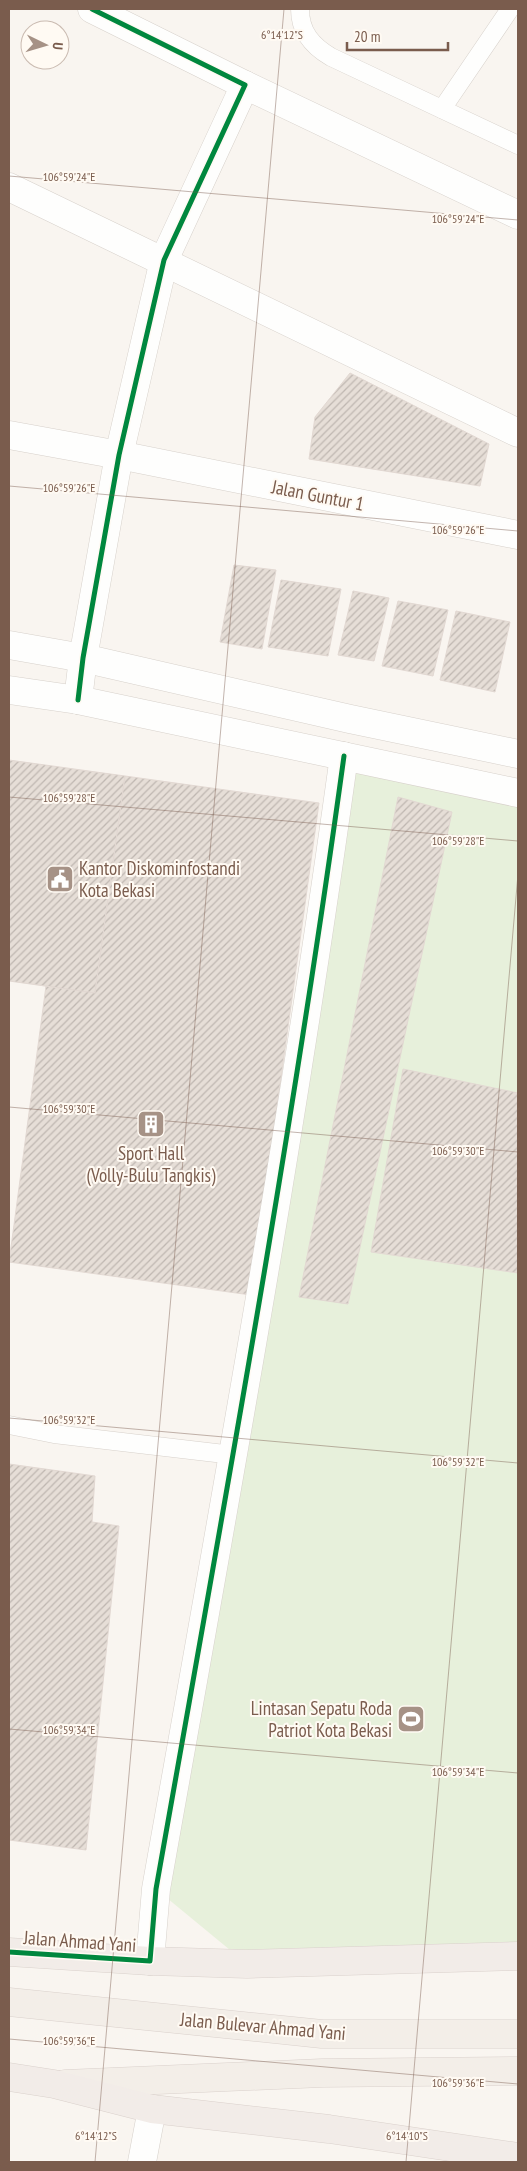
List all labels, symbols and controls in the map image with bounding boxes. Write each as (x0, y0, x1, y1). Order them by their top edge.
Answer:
north arrow (20, 20, 70, 70)
scale bar (347, 20, 448, 52)
text: 6°14'12"S (261, 27, 303, 42)
text: 20 m (354, 27, 380, 46)
text: U (49, 42, 67, 51)
text: 106°59'24"E (43, 169, 95, 184)
text: 106°59'24"E (432, 211, 484, 226)
street label: Jalan Guntur 1 (269, 474, 366, 516)
text: 106°59'26"E (43, 480, 95, 495)
text: 106°59'26"E (432, 522, 484, 537)
text: 106°59'28"E (43, 790, 95, 805)
text: 106°59'28"E (432, 833, 484, 848)
place label: Kantor Diskominfostandi Kota Bekasi (79, 856, 240, 902)
public building icon: Kantor Diskominfostandi Kota Bekasi (45, 864, 75, 894)
text: 106°59'30"E (43, 1101, 95, 1116)
building icon: Sport Hall (Volly-Bulu Tangkis) (136, 1109, 166, 1139)
place label: Sport Hall (Volly-Bulu Tangkis) (87, 1141, 216, 1187)
text: 106°59'30"E (432, 1143, 484, 1158)
text: 106°59'32"E (43, 1412, 95, 1427)
text: 106°59'32"E (432, 1454, 484, 1469)
place label: Lintasan Sepatu Roda Patriot Kota Bekasi (251, 1696, 392, 1742)
sports icon: Lintasan Sepatu Roda Patriot Kota Bekasi (396, 1704, 426, 1734)
text: 106°59'34"E (43, 1722, 95, 1737)
text: 106°59'34"E (432, 1764, 484, 1779)
street label: Jalan Ahmad Yani (22, 1925, 137, 1957)
street label: Jalan Bulevar Ahmad Yani (178, 2007, 347, 2045)
text: 106°59'36"E (43, 2033, 95, 2048)
text: 106°59'36"E (432, 2075, 484, 2090)
text: 6°14'12"S (75, 2128, 117, 2143)
text: 6°14'10"S (386, 2128, 428, 2143)

